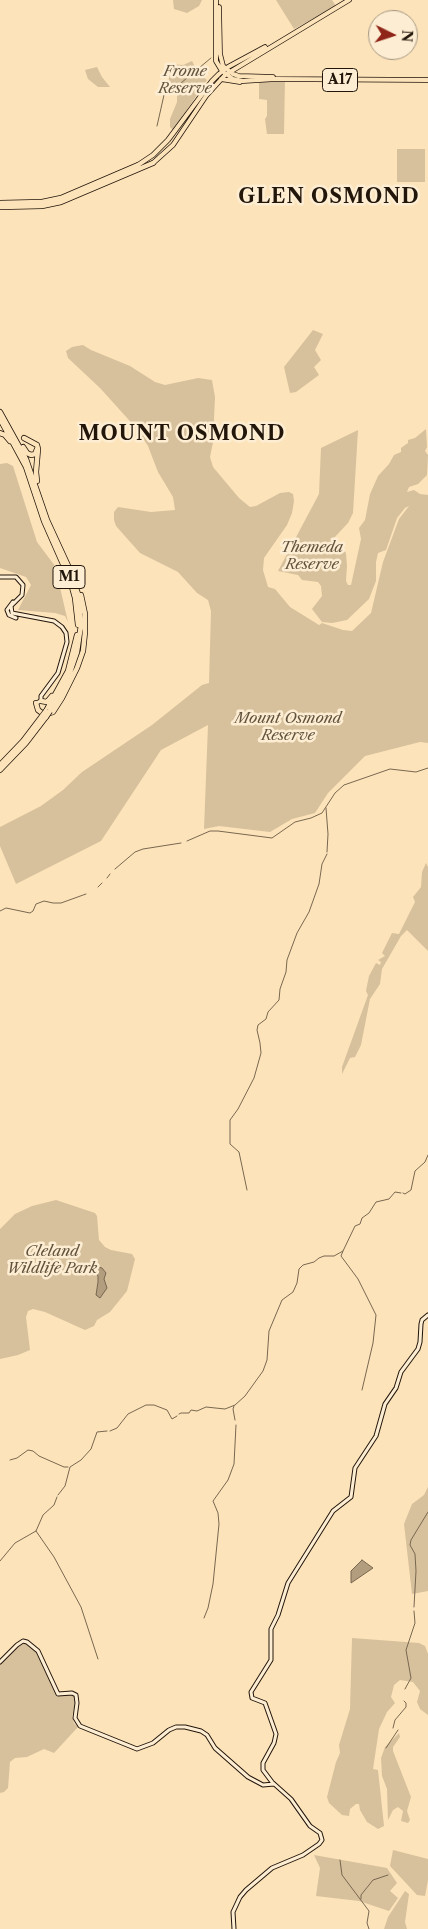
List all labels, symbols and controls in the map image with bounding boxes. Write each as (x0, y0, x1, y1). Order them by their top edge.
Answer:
north arrow (368, 10, 418, 60)
text: N (398, 29, 416, 43)
park label: Frome Reserve (158, 63, 212, 98)
road number: A17 (322, 68, 358, 92)
district label: GLEN OSMOND (237, 185, 421, 209)
district label: MOUNT OSMOND (77, 422, 287, 446)
park label: Themeda Reserve (281, 539, 343, 574)
road number: M1 (53, 566, 85, 588)
park label: Mount Osmond Reserve (235, 710, 341, 745)
park label: Cleland Wildlife Park (7, 1243, 97, 1278)

